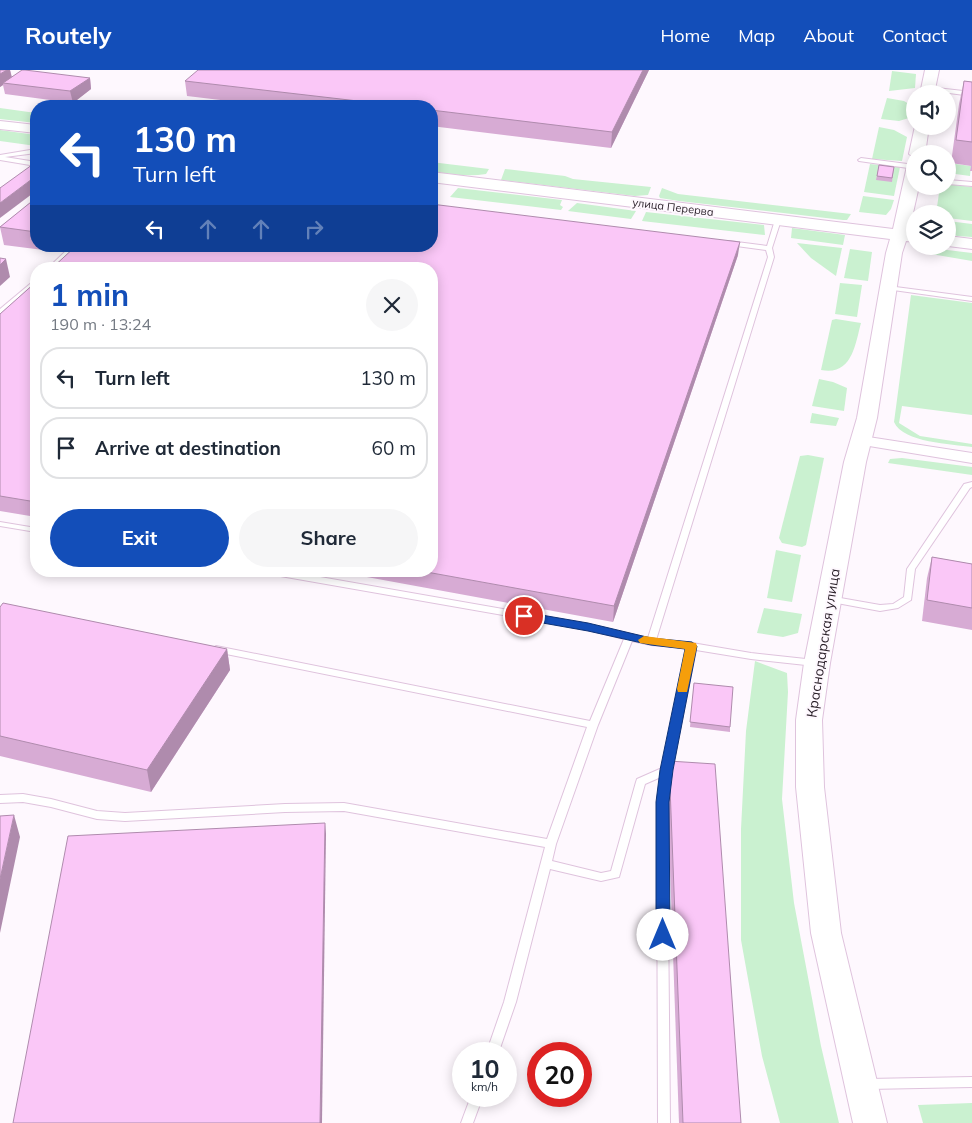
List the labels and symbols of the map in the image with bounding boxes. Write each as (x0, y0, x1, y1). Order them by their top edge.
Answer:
street label: улица Перерва (632, 195, 714, 219)
street label: Краснодарская улица (802, 567, 844, 719)
pin (503, 595, 545, 637)
position arrow (636, 908, 688, 960)
speed limit sign: 20 (527, 1042, 592, 1107)

